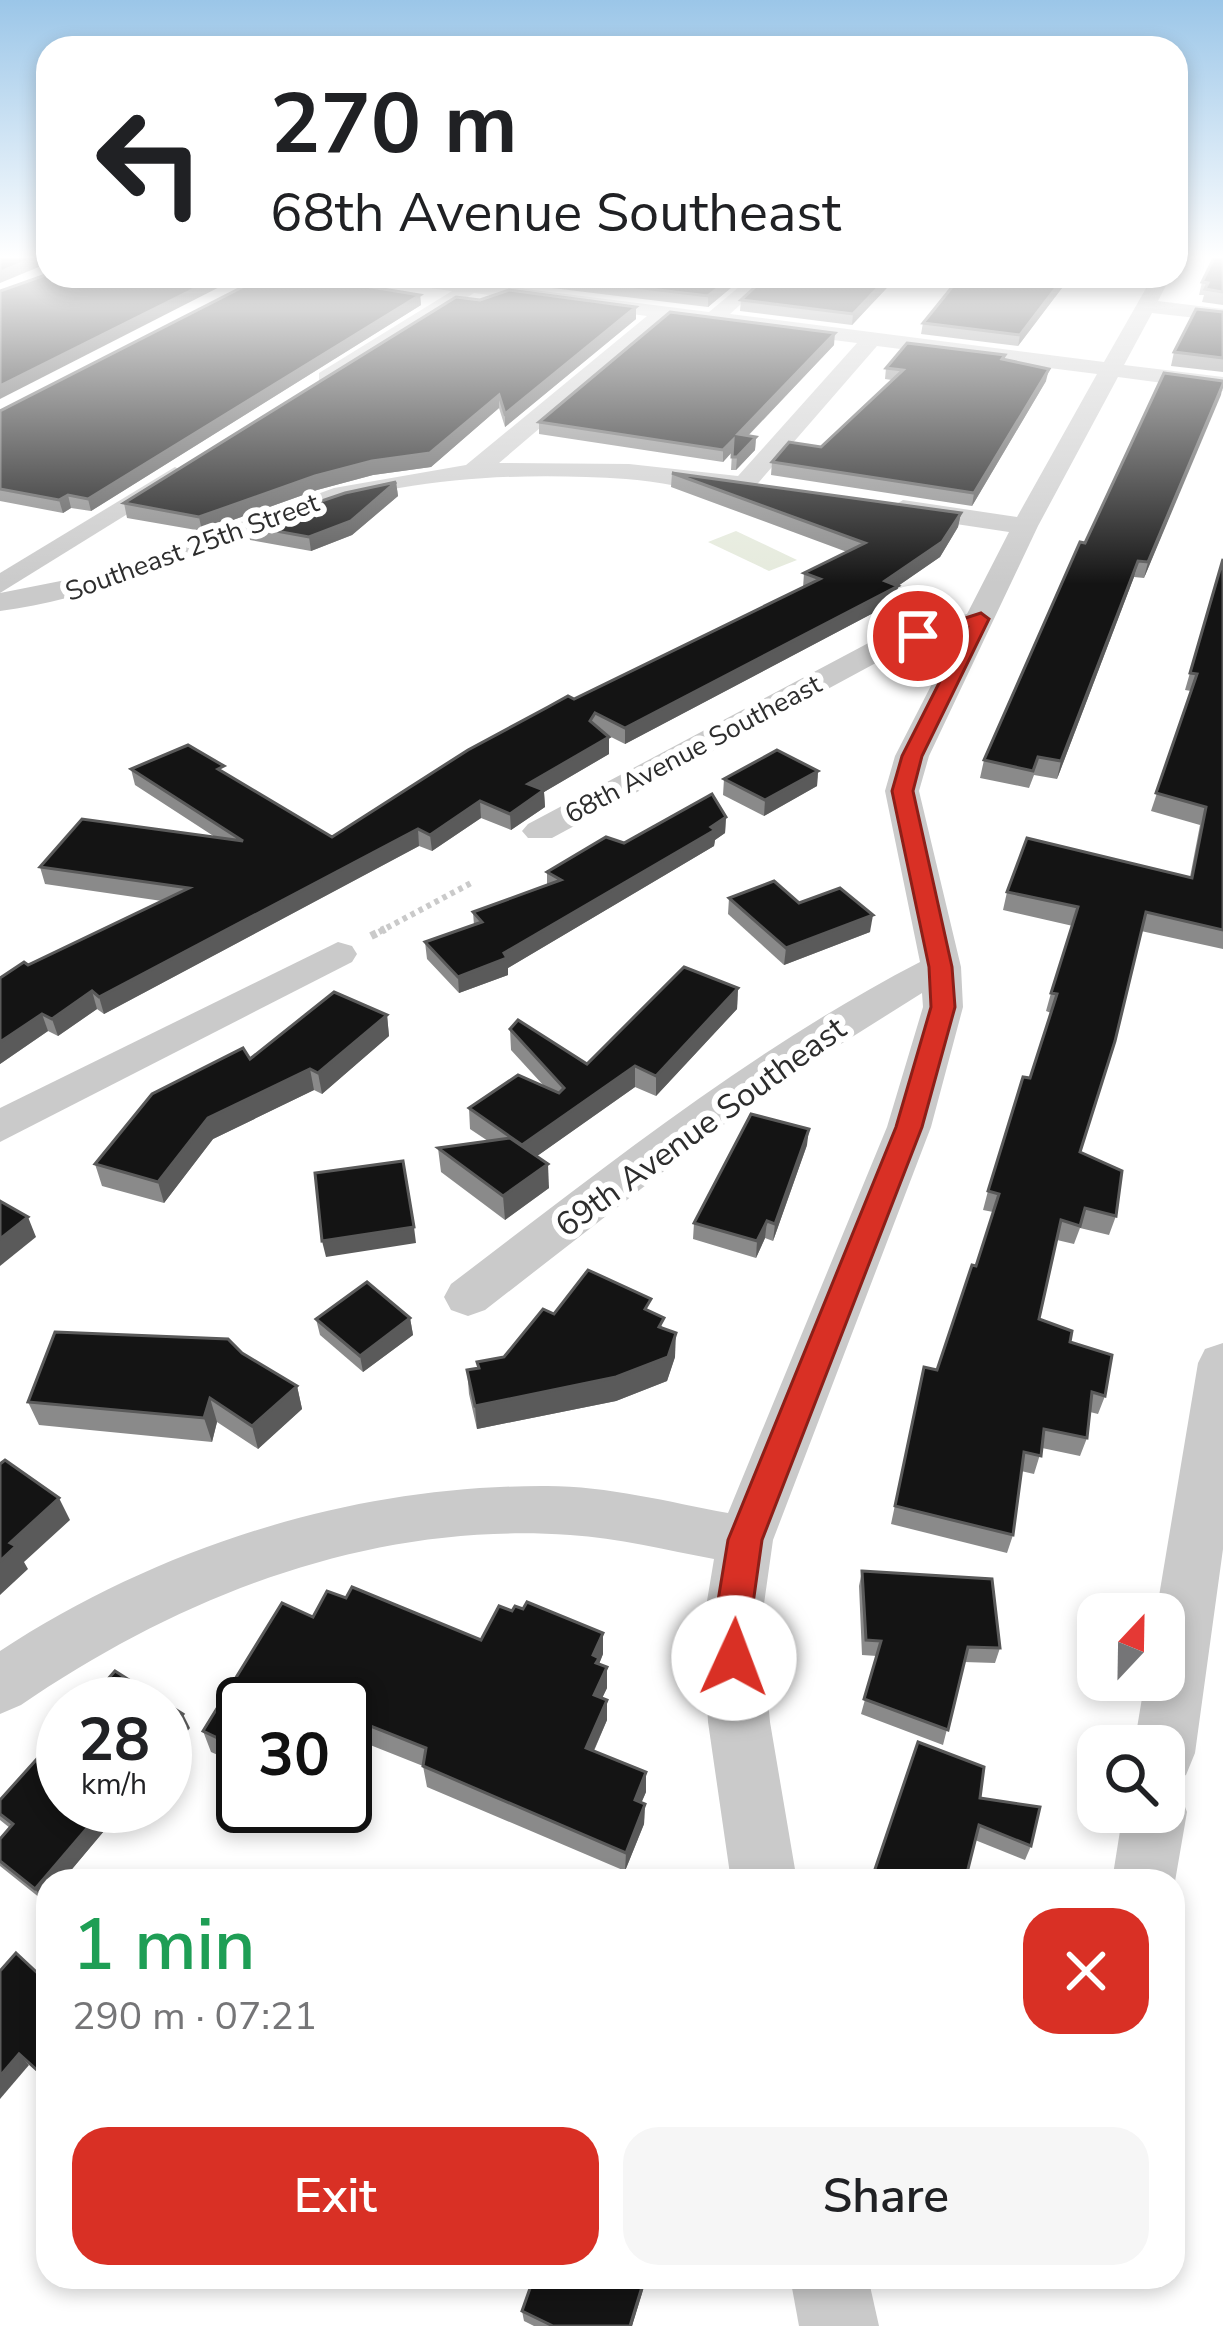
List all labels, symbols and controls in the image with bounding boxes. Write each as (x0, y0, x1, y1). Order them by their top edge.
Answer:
text: 270 m (270, 67, 518, 182)
icon: left (72, 84, 228, 240)
text: 68th Avenue Southeast (270, 176, 841, 250)
street label: Southeast 25th Street (60, 484, 325, 611)
pin (867, 585, 969, 687)
icon: arrive (885, 603, 951, 669)
street label: 68th Avenue Southeast (559, 666, 828, 833)
street label: 69th Avenue Southeast (547, 1006, 856, 1248)
north arrow (1077, 1593, 1185, 1701)
map controls (1077, 1593, 1185, 1833)
position arrow (671, 1595, 797, 1721)
speed limit sign: 30 (216, 1677, 372, 1833)
text: 28 (78, 1699, 150, 1781)
button: search (1077, 1725, 1185, 1833)
text: km/h (81, 1764, 147, 1805)
text: 1 min (72, 1896, 255, 1994)
button: close (1023, 1908, 1149, 2034)
text: 290 m · 07:21 (72, 1990, 317, 2043)
button: Exit (72, 2127, 599, 2265)
button: Share (623, 2127, 1149, 2265)

